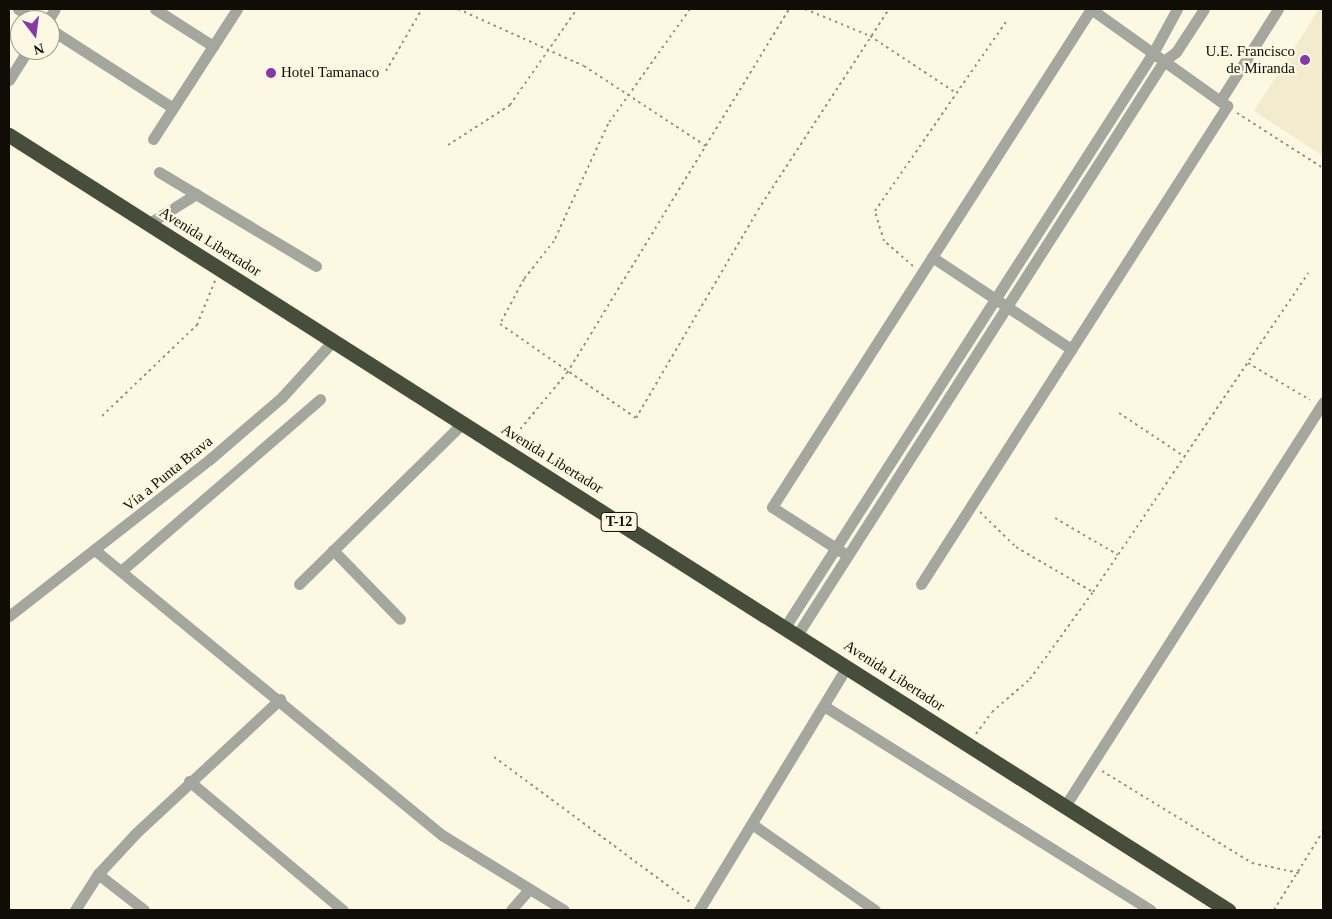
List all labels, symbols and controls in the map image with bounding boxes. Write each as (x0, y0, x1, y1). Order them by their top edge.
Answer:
north arrow (10, 10, 60, 60)
text: N (32, 40, 46, 58)
place label: U.E. Francisco de Miranda (1205, 42, 1295, 77)
marker: U.E. Francisco de Miranda (1299, 54, 1311, 66)
place label: Hotel Tamanaco (281, 64, 379, 82)
marker: Hotel Tamanaco (265, 67, 277, 79)
street label: Avenida Libertador (156, 203, 264, 281)
street label: Avenida Libertador (498, 420, 606, 498)
street label: Vía a Punta Brava (120, 433, 216, 515)
road number: T-12 (600, 511, 638, 534)
street label: Avenida Libertador (840, 637, 948, 715)

